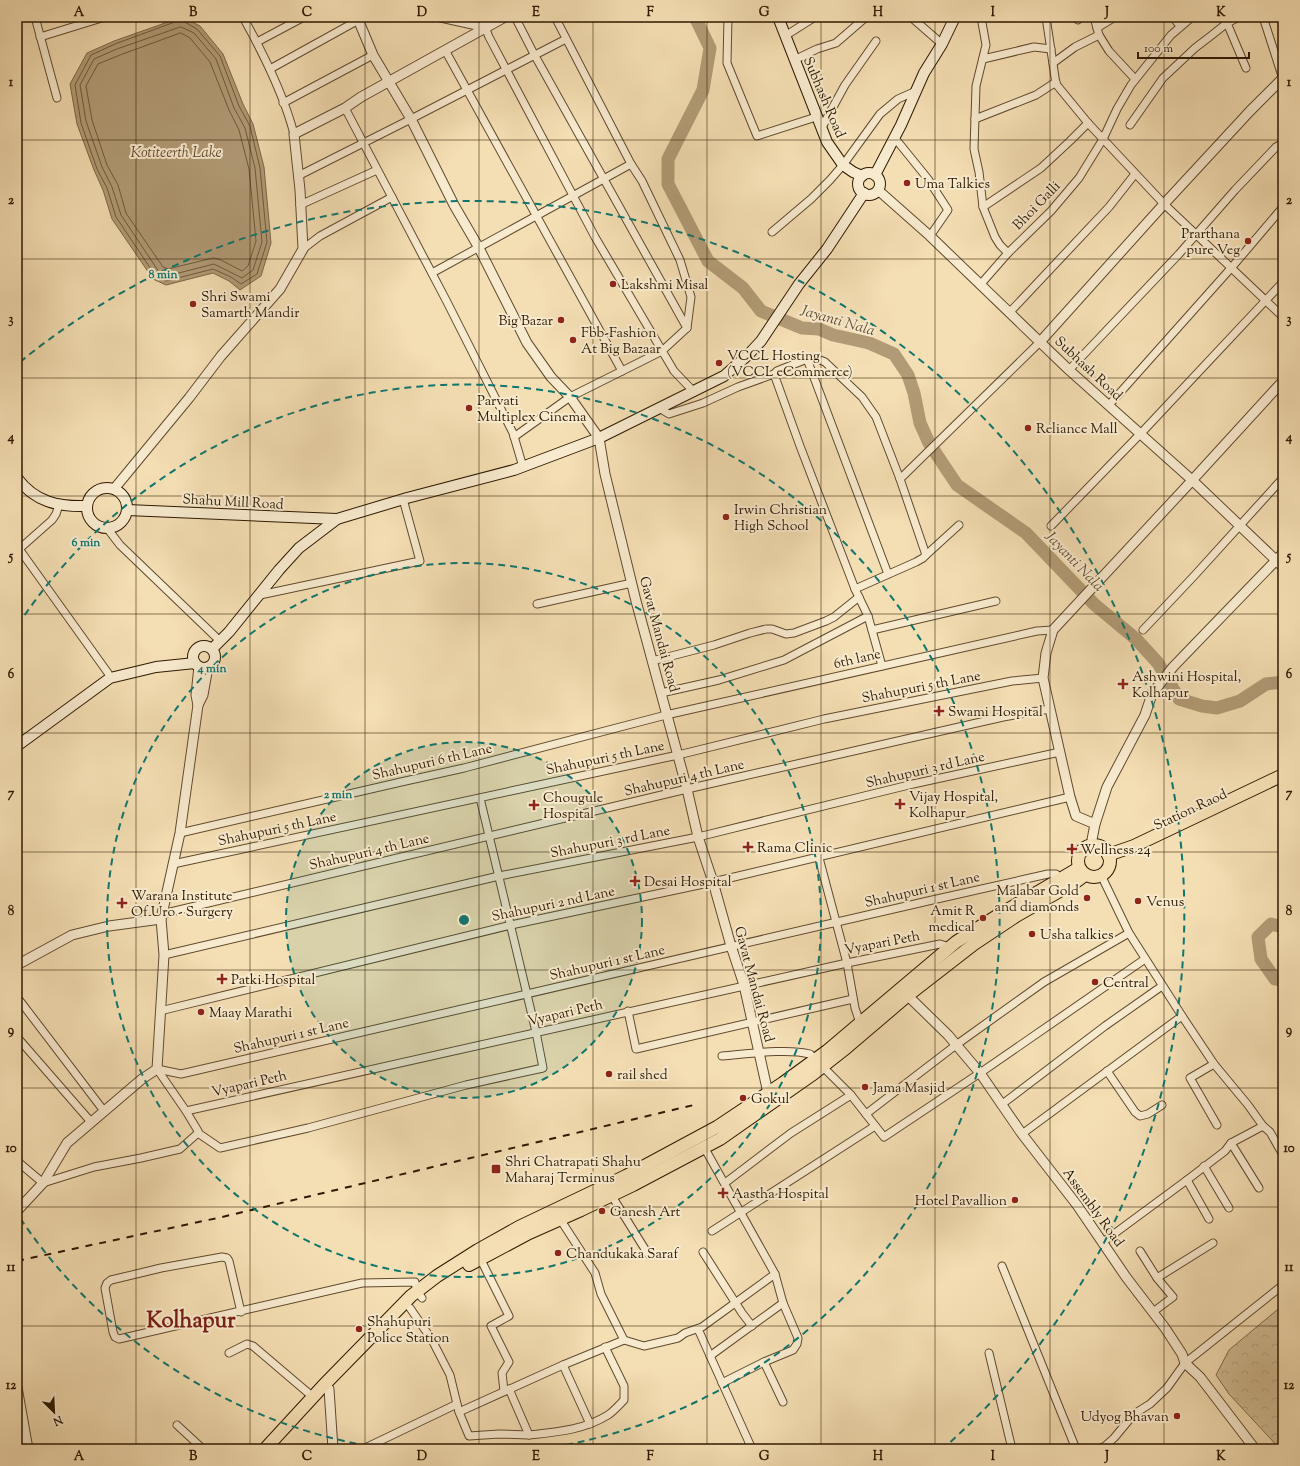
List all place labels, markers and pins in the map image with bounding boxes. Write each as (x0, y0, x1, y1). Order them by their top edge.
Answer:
place label: Uma Talkies (915, 175, 990, 195)
marker: Uma Talkies (902, 178, 912, 188)
place label: Prarthana pure Veg (1181, 225, 1241, 261)
marker: Prarthana pure Veg (1243, 236, 1253, 246)
place label: Lakshmi Misal (621, 276, 709, 296)
marker: Lakshmi Misal (608, 279, 618, 289)
place label: Shri Swami Samarth Mandir (201, 288, 300, 324)
marker: Shri Swami Samarth Mandir (188, 299, 198, 309)
place label: Big Bazar (498, 312, 554, 332)
marker: Big Bazar (556, 315, 566, 325)
place label: Fbb-Fashion At Big Bazaar (581, 324, 662, 360)
marker: Fbb-Fashion At Big Bazaar (568, 335, 578, 345)
place label: VCCL Hosting (VCCL eCommerce) (727, 347, 852, 383)
marker: VCCL Hosting (VCCL eCommerce) (714, 358, 724, 368)
place label: Parvati Multiplex Cinema (477, 392, 587, 428)
marker: Parvati Multiplex Cinema (464, 403, 474, 413)
place label: Reliance Mall (1036, 420, 1118, 440)
marker: Reliance Mall (1023, 423, 1033, 433)
place label: Irwin Christian High School (734, 501, 827, 537)
marker: Irwin Christian High School (721, 512, 731, 522)
place label: Ashwini Hospital, Kolhapur (1132, 668, 1241, 704)
marker: Ashwini Hospital, Kolhapur (1117, 678, 1129, 690)
place label: Swami Hospital (948, 703, 1043, 723)
marker: Swami Hospital (933, 705, 945, 717)
place label: Vijay Hospital, Kolhapur (909, 788, 998, 824)
place label: Chougule Hospital (543, 789, 603, 825)
marker: Vijay Hospital, Kolhapur (894, 798, 906, 810)
marker: Chougule Hospital (528, 799, 540, 811)
place label: Rama Clinic (757, 839, 832, 859)
marker: Rama Clinic (742, 841, 754, 853)
place label: Wellness 24 (1080, 841, 1151, 861)
marker: Wellness 24 (1067, 844, 1077, 854)
place label: Desai Hospital (644, 873, 732, 893)
marker: Desai Hospital (629, 875, 641, 887)
place label: Malabar Gold and diamonds (995, 882, 1079, 918)
place label: Warana Institute Of Uro - Surgery (131, 887, 233, 923)
marker: Malabar Gold and diamonds (1082, 893, 1092, 903)
place label: Venus (1146, 893, 1184, 913)
marker: Venus (1133, 896, 1143, 906)
marker: Warana Institute Of Uro - Surgery (116, 897, 128, 909)
place label: Amit R medical (929, 902, 975, 938)
centre of rings (457, 913, 471, 927)
marker: Amit R medical (978, 913, 988, 923)
place label: Usha talkies (1040, 926, 1113, 946)
marker: Usha talkies (1027, 929, 1037, 939)
place label: Patki Hospital (231, 971, 316, 991)
marker: Patki Hospital (216, 973, 228, 985)
place label: Central (1103, 974, 1149, 994)
marker: Central (1090, 977, 1100, 987)
place label: Maay Marathi (209, 1004, 292, 1024)
marker: Maay Marathi (196, 1007, 206, 1017)
place label: rail shed (617, 1066, 668, 1086)
marker: rail shed (604, 1069, 614, 1079)
place label: Jama Masjid (872, 1079, 945, 1099)
marker: Jama Masjid (860, 1082, 870, 1092)
place label: Gokul (751, 1090, 789, 1110)
marker: Gokul (738, 1093, 748, 1103)
place label: Shri Chatrapati Shahu Maharaj Terminus (505, 1153, 641, 1189)
marker: Shri Chatrapati Shahu Maharaj Terminus (490, 1163, 502, 1175)
place label: Aastha Hospital (732, 1185, 829, 1205)
marker: Aastha Hospital (717, 1187, 729, 1199)
place label: Hotel Pavallion (915, 1192, 1007, 1212)
marker: Hotel Pavallion (1010, 1195, 1020, 1205)
place label: Ganesh Art (610, 1203, 681, 1223)
marker: Ganesh Art (597, 1206, 607, 1216)
place label: Chandukaka Saraf (566, 1245, 679, 1265)
marker: Chandukaka Saraf (553, 1248, 563, 1258)
place label: Shahupuri Police Station (367, 1313, 450, 1349)
marker: Shahupuri Police Station (354, 1324, 364, 1334)
place label: Udyog Bhavan (1081, 1408, 1169, 1428)
marker: Udyog Bhavan (1172, 1411, 1182, 1421)

